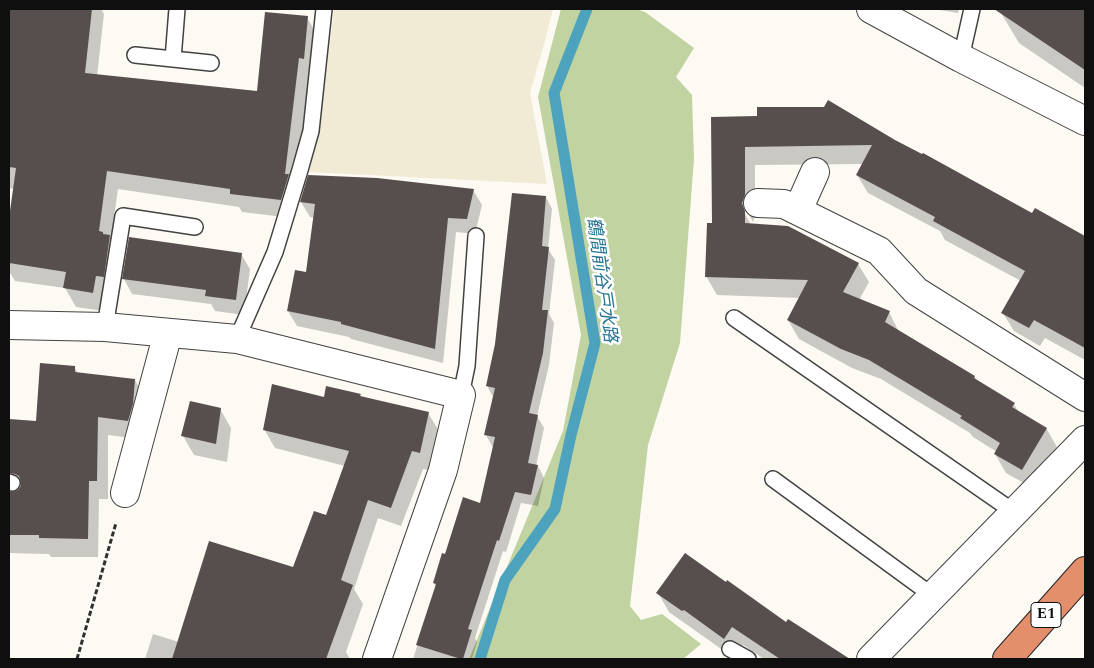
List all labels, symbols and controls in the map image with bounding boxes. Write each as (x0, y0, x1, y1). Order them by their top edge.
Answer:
water label: 鶴間前谷戸水路 (581, 216, 619, 344)
road number: E1 (1031, 602, 1061, 628)

